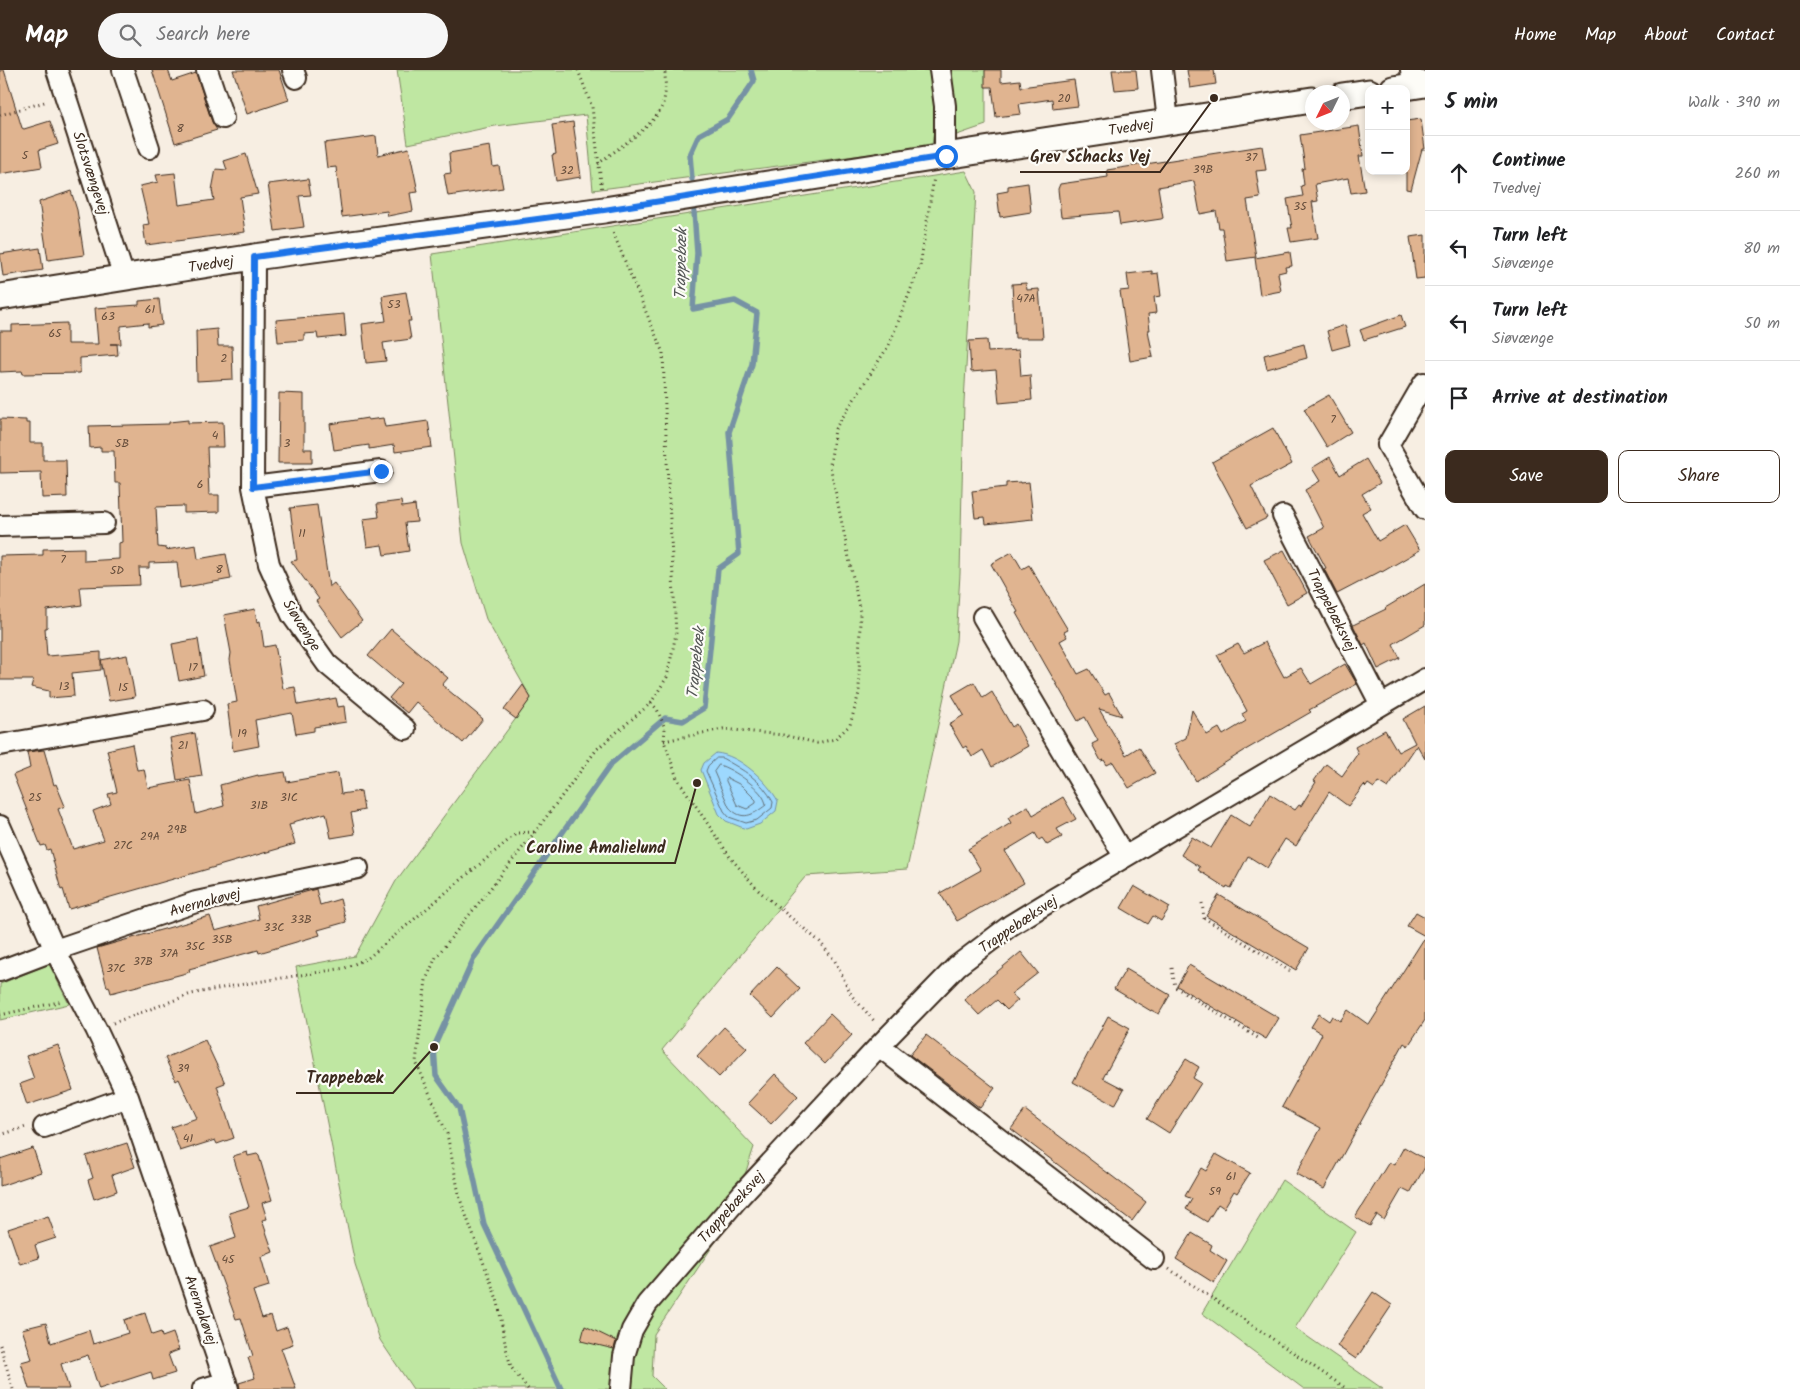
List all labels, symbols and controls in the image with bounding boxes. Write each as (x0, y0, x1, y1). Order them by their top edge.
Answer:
search box (98, 13, 448, 58)
text: Map (25, 16, 68, 55)
text: Search here (156, 20, 250, 50)
icon: search (116, 21, 144, 49)
text: Home (1514, 21, 1557, 50)
text: Map (1585, 21, 1616, 50)
text: About (1644, 21, 1688, 50)
text: Contact (1716, 21, 1775, 50)
north arrow (1305, 85, 1350, 130)
map controls (1365, 85, 1410, 175)
button: + (1365, 85, 1410, 130)
text: 5 min (1445, 86, 1498, 119)
house number: 20 (1058, 89, 1070, 108)
text: Walk · 390 m (1688, 90, 1780, 115)
street label: Tvedvej (1107, 112, 1157, 143)
house number: 8 (176, 119, 184, 138)
street label: Slotsvængevej (65, 128, 115, 219)
button: − (1365, 130, 1410, 175)
callout: Grev Schacks Vej (1020, 141, 1160, 172)
route start (935, 145, 958, 168)
text: Grev Schacks Vej (1030, 145, 1151, 170)
house number: 5 (22, 146, 30, 165)
text: Continue (1492, 146, 1565, 176)
house number: 37 (1245, 148, 1258, 167)
icon: ahead (1445, 159, 1473, 187)
house number: 39B (1193, 160, 1213, 179)
house number: 32 (560, 161, 574, 180)
text: 260 m (1735, 161, 1780, 186)
text: Tvedvej (1492, 176, 1541, 201)
house number: 35 (1293, 197, 1308, 216)
text: Turn left (1492, 221, 1567, 251)
water label: Trappebæk (668, 225, 695, 300)
icon: left (1445, 234, 1473, 262)
text: 80 m (1743, 236, 1780, 261)
street label: Tvedvej (187, 249, 237, 280)
text: Siøvænge (1492, 251, 1554, 276)
house number: 47A (1016, 289, 1036, 308)
house number: 53 (387, 295, 401, 314)
text: Turn left (1492, 296, 1567, 326)
house number: 61 (145, 300, 155, 319)
house number: 63 (101, 307, 115, 326)
icon: left (1445, 309, 1473, 337)
text: 50 m (1744, 311, 1780, 336)
house number: 65 (48, 324, 63, 343)
text: Siøvænge (1492, 326, 1554, 351)
house number: 2 (221, 349, 228, 368)
text: Arrive at destination (1492, 383, 1668, 413)
icon: arrive (1445, 384, 1473, 412)
house number: 7 (1330, 410, 1336, 429)
house number: 4 (212, 426, 219, 445)
house number: 5B (115, 434, 129, 453)
house number: 3 (284, 434, 291, 453)
button: Save (1445, 450, 1608, 503)
button: Share (1618, 450, 1780, 503)
route end (370, 460, 393, 483)
house number: 6 (197, 475, 203, 494)
house number: 11 (298, 524, 306, 543)
house number: 7 (60, 550, 66, 569)
house number: 8 (215, 560, 223, 579)
house number: 5D (110, 561, 124, 580)
street label: Trappebæksvej (1300, 565, 1363, 657)
street label: Siøvænge (276, 595, 327, 657)
water label: Trappebæk (680, 624, 713, 700)
house number: 17 (188, 658, 198, 677)
house number: 13 (59, 677, 69, 696)
house number: 15 (118, 678, 130, 697)
house number: 19 (237, 724, 247, 743)
house number: 21 (178, 736, 189, 755)
house number: 25 (28, 788, 43, 807)
house number: 31C (280, 788, 298, 807)
house number: 31B (250, 796, 268, 815)
house number: 29B (167, 820, 187, 839)
house number: 29A (140, 827, 160, 846)
callout: Caroline Amalielund (516, 832, 675, 863)
house number: 27C (113, 836, 133, 855)
text: Caroline Amalielund (526, 836, 666, 861)
street label: Avernakøvej (167, 882, 245, 924)
street label: Trappebæksvej (974, 889, 1064, 960)
house number: 33B (290, 910, 312, 929)
house number: 33C (264, 918, 284, 937)
house number: 35B (212, 930, 232, 949)
house number: 35C (185, 937, 205, 956)
house number: 37A (159, 944, 179, 963)
house number: 37B (133, 952, 153, 971)
house number: 37C (106, 959, 126, 978)
house number: 39 (177, 1059, 189, 1078)
callout: Trappebæk (296, 1062, 393, 1093)
text: Trappebæk (307, 1066, 385, 1091)
house number: 41 (183, 1129, 193, 1148)
street label: Trappebæksvej (693, 1165, 772, 1249)
house number: 61 (1226, 1167, 1236, 1186)
house number: 59 (1209, 1182, 1221, 1201)
house number: 45 (221, 1250, 236, 1269)
street label: Avernakøvej (177, 1272, 224, 1350)

